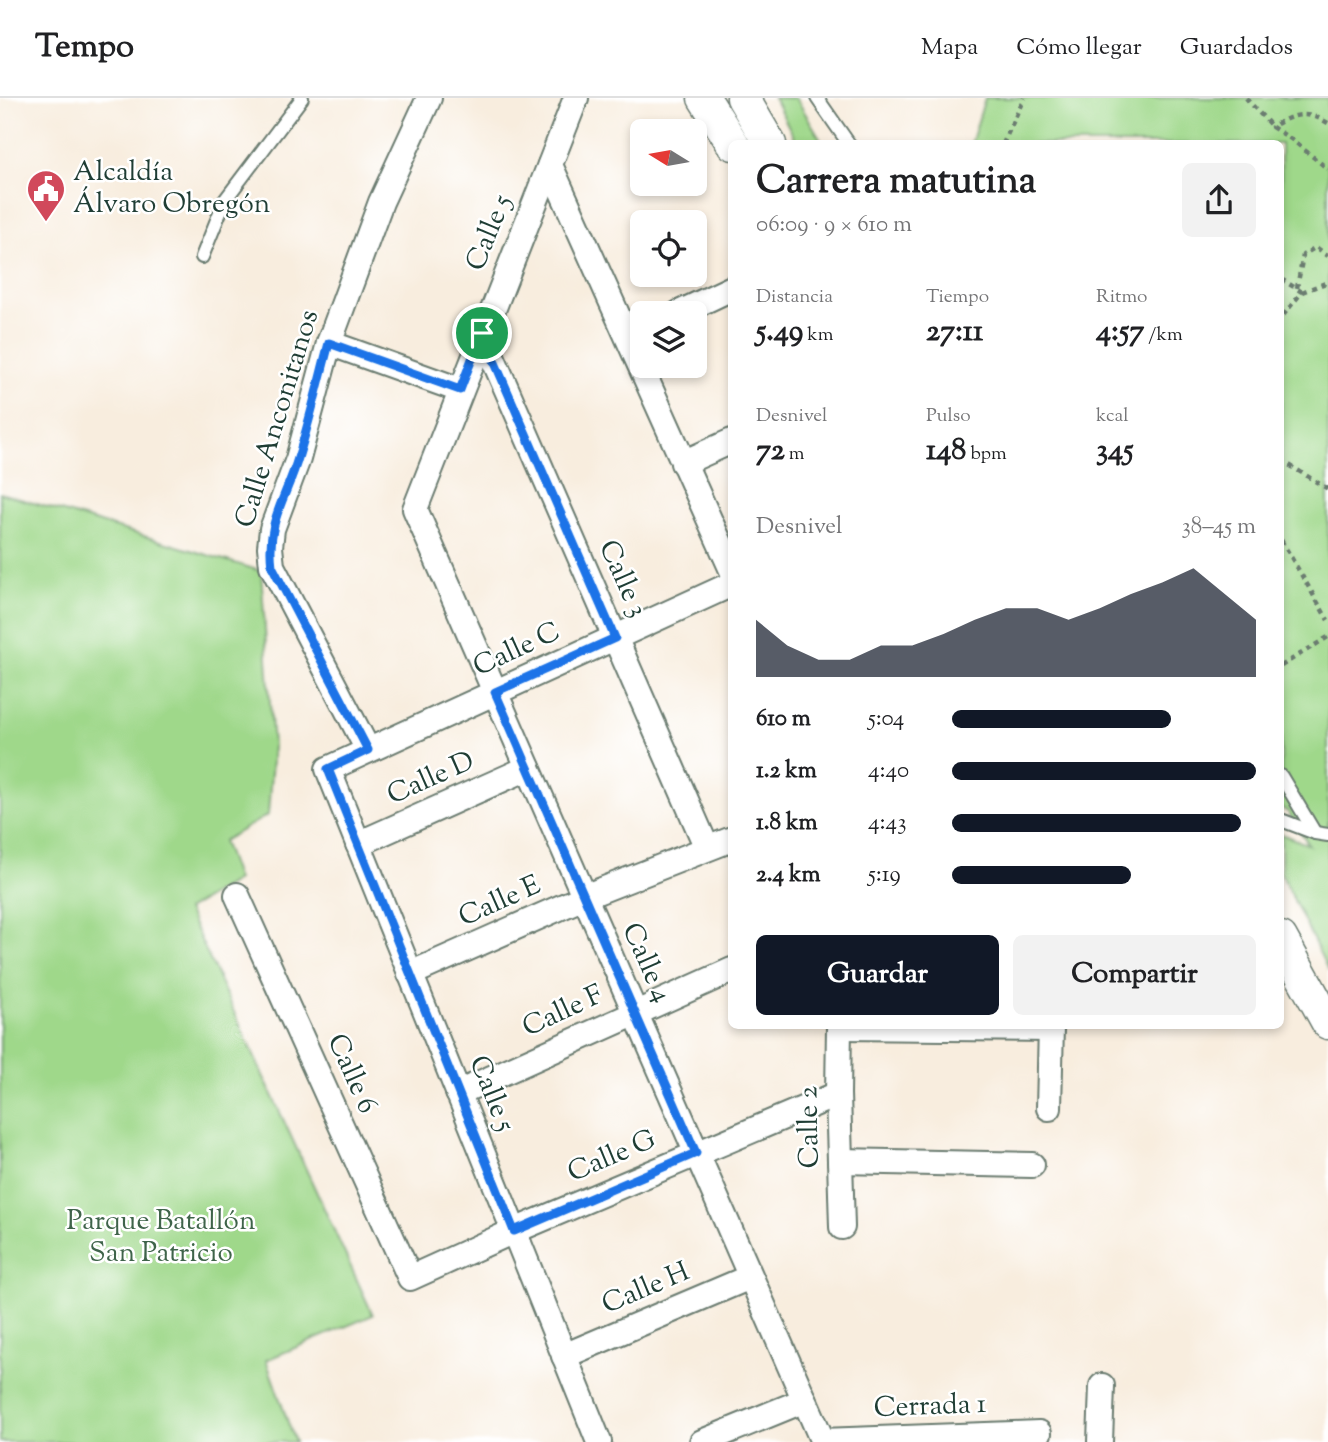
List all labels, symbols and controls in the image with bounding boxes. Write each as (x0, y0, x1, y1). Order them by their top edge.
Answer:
text: Tempo (35, 24, 134, 72)
text: Mapa (921, 31, 978, 65)
text: Cómo llegar (1016, 31, 1142, 65)
text: Guardados (1180, 31, 1293, 65)
north arrow (630, 119, 707, 196)
map controls (630, 119, 707, 378)
place label: Alcaldía Álvaro Obregón (73, 153, 270, 225)
text: Carrera matutina (756, 156, 1036, 210)
button: share (1182, 163, 1256, 237)
public building icon: Alcaldía Álvaro Obregón (25, 168, 67, 223)
street label: Calle 5 (457, 188, 523, 277)
text: 06:09 · 9 × 610 m (756, 209, 912, 242)
button: locate (630, 210, 707, 287)
text: Distancia (756, 284, 833, 311)
text: Tiempo (926, 284, 989, 311)
text: Ritmo (1096, 284, 1147, 311)
button: layers (630, 301, 707, 378)
pin (452, 303, 512, 363)
street label: Calle Anconitanos (226, 305, 330, 533)
text: 5.49 (756, 311, 803, 354)
text: 27:11 (926, 311, 983, 354)
text: 4:57 (1096, 311, 1144, 354)
icon: arrive (463, 314, 501, 352)
text: km (803, 322, 833, 349)
text: /km (1144, 322, 1183, 349)
text: Desnivel (756, 403, 827, 430)
text: Pulso (926, 403, 971, 430)
text: kcal (1096, 403, 1129, 430)
text: 72 (756, 430, 785, 473)
text: 148 (926, 430, 966, 473)
text: 345 (1096, 430, 1134, 473)
text: m (785, 441, 805, 468)
text: bpm (966, 441, 1007, 468)
text: Desnivel (756, 511, 842, 544)
text: 38–45 m (1181, 511, 1256, 544)
street label: Calle 3 (587, 534, 657, 624)
street label: Calle C (467, 612, 567, 688)
text: 610 m (756, 703, 811, 736)
text: 5:04 (868, 703, 904, 736)
street label: Calle D (381, 742, 481, 816)
text: 1.2 km (756, 755, 817, 788)
text: 4:40 (868, 755, 909, 788)
text: 1.8 km (756, 807, 818, 840)
text: 4:43 (868, 807, 906, 840)
text: 2.4 km (756, 859, 821, 892)
text: 5:19 (868, 859, 901, 892)
street label: Calle E (452, 866, 548, 938)
street label: Calle 4 (611, 917, 681, 1009)
button: Guardar (756, 935, 999, 1015)
button: Compartir (1013, 935, 1256, 1015)
street label: Calle F (516, 976, 610, 1048)
street label: Calle 6 (316, 1028, 386, 1120)
street label: Calle 5 (458, 1050, 524, 1139)
street label: Calle 2 (789, 1085, 831, 1169)
street label: Calle G (562, 1121, 662, 1193)
park label: Parque Batallón San Patricio (67, 1202, 255, 1274)
street label: Calle H (596, 1253, 696, 1325)
street label: Cerrada 1 (873, 1385, 987, 1429)

